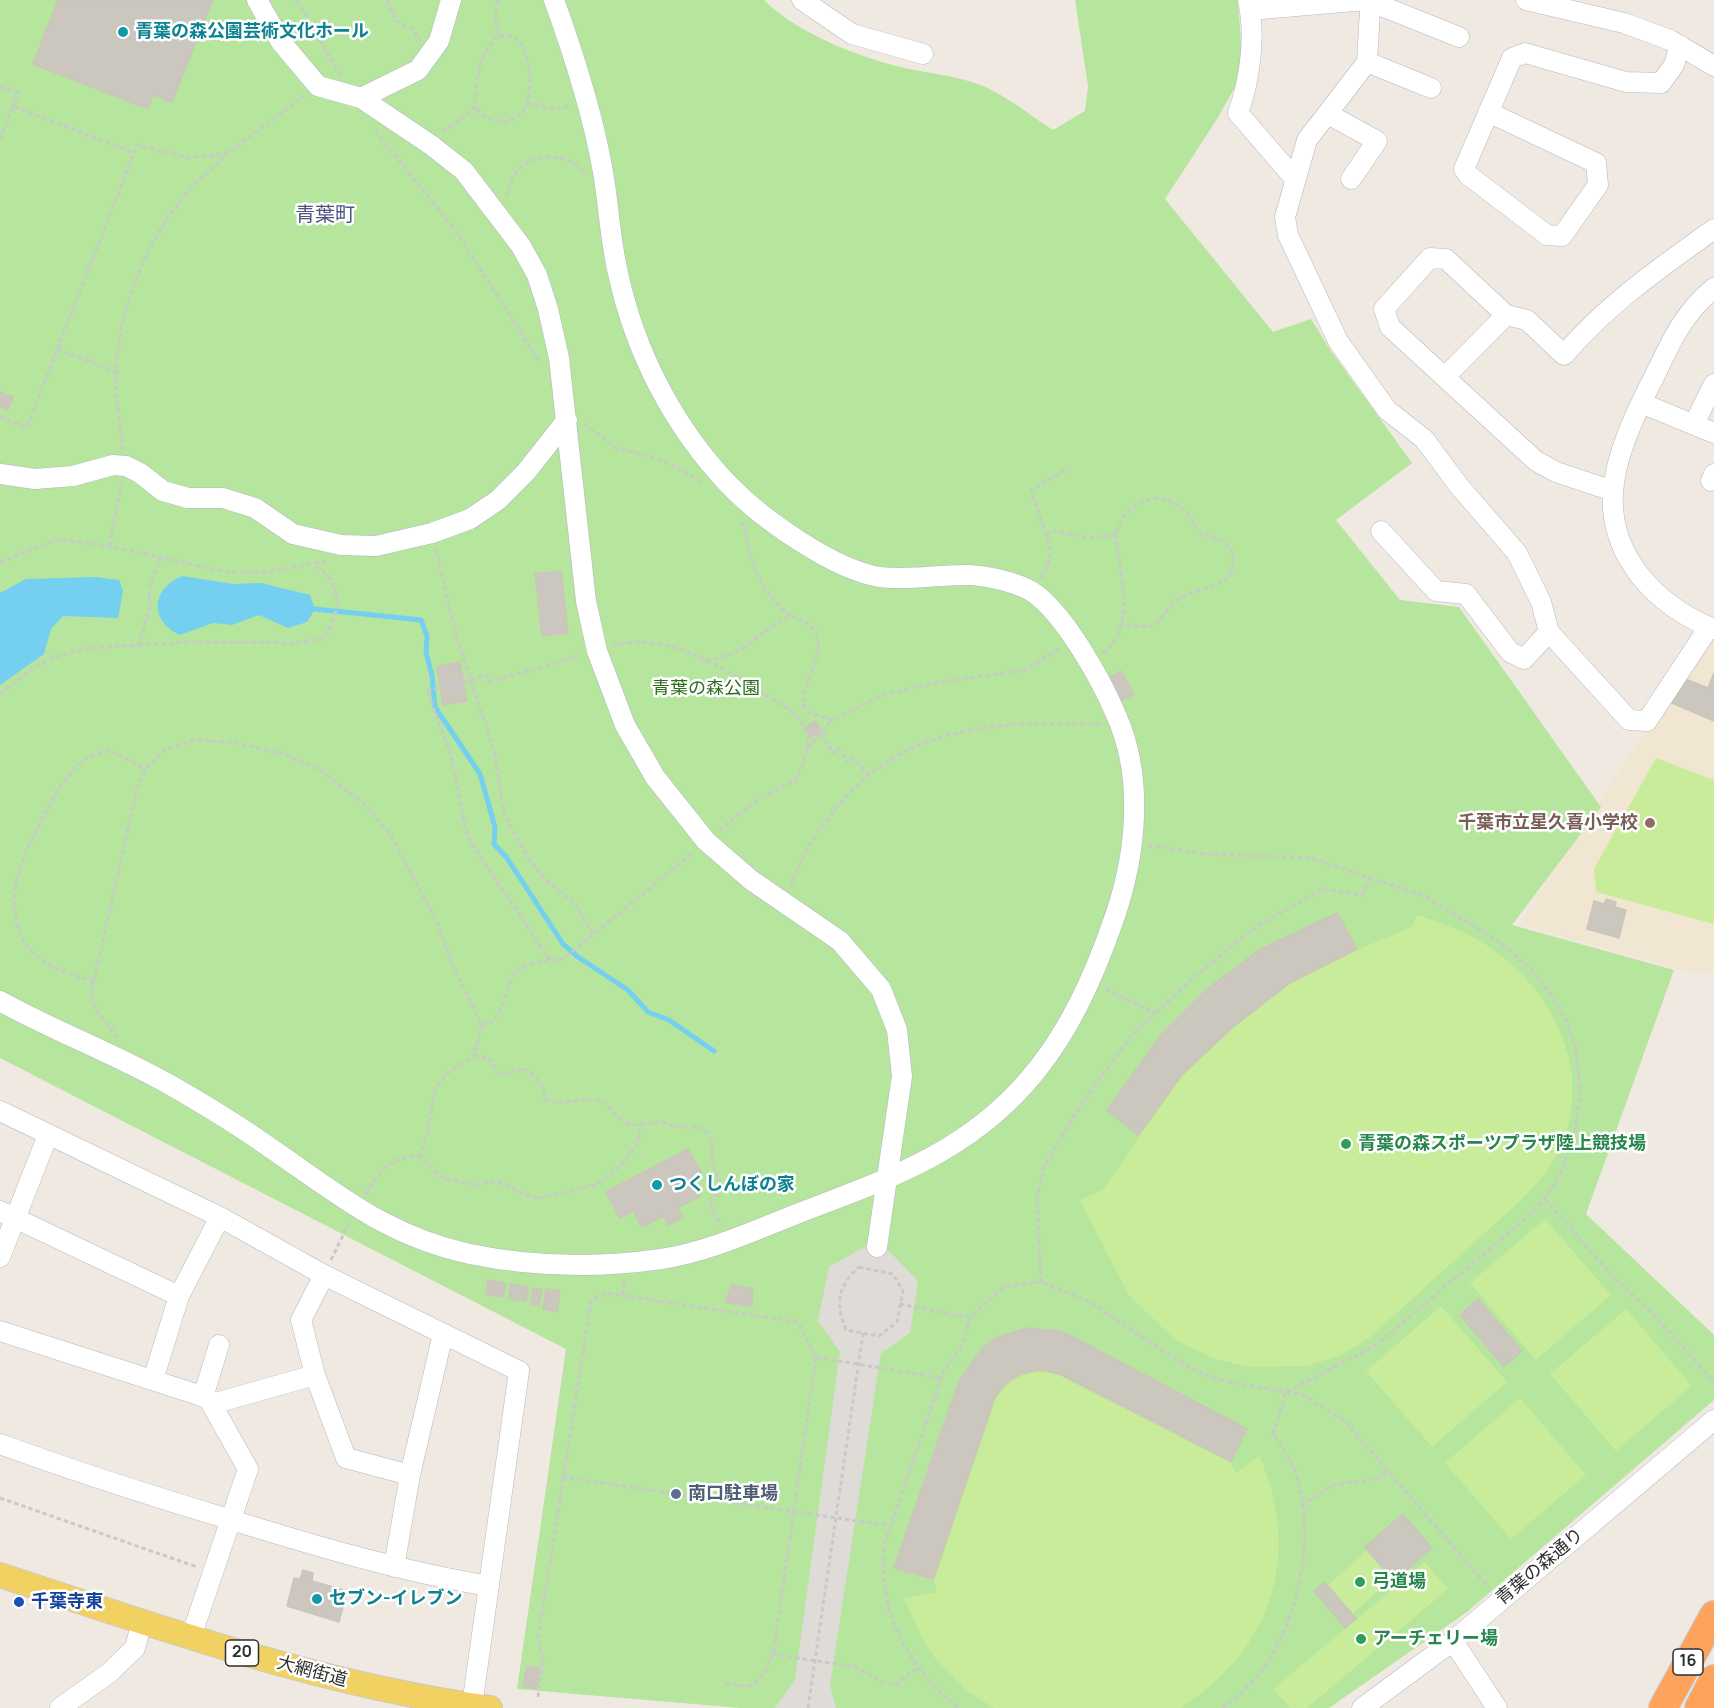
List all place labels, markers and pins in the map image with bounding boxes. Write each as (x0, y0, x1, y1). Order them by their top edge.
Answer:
place label: 青葉の森公園芸術文化ホール (135, 21, 369, 43)
marker: 青葉の森公園芸術文化ホール (116, 25, 130, 39)
place label: 千葉市立星久喜小学校 (1458, 812, 1638, 834)
marker: 千葉市立星久喜小学校 (1643, 816, 1657, 830)
place label: 青葉の森スポーツプラザ陸上競技場 (1358, 1133, 1646, 1155)
marker: 青葉の森スポーツプラザ陸上競技場 (1339, 1137, 1353, 1151)
place label: つくしんぼの家 (669, 1174, 795, 1196)
marker: つくしんぼの家 (650, 1178, 664, 1192)
place label: 南口駐車場 (688, 1483, 778, 1505)
marker: 南口駐車場 (669, 1487, 683, 1501)
place label: 弓道場 (1372, 1571, 1426, 1593)
marker: 弓道場 (1353, 1575, 1367, 1589)
place label: セブン-イレブン (329, 1588, 463, 1610)
place label: 千葉寺東 (31, 1591, 103, 1613)
marker: セブン-イレブン (310, 1592, 324, 1606)
marker: 千葉寺東 (12, 1595, 26, 1609)
place label: アーチェリー場 (1373, 1628, 1498, 1650)
marker: アーチェリー場 (1354, 1632, 1368, 1646)

